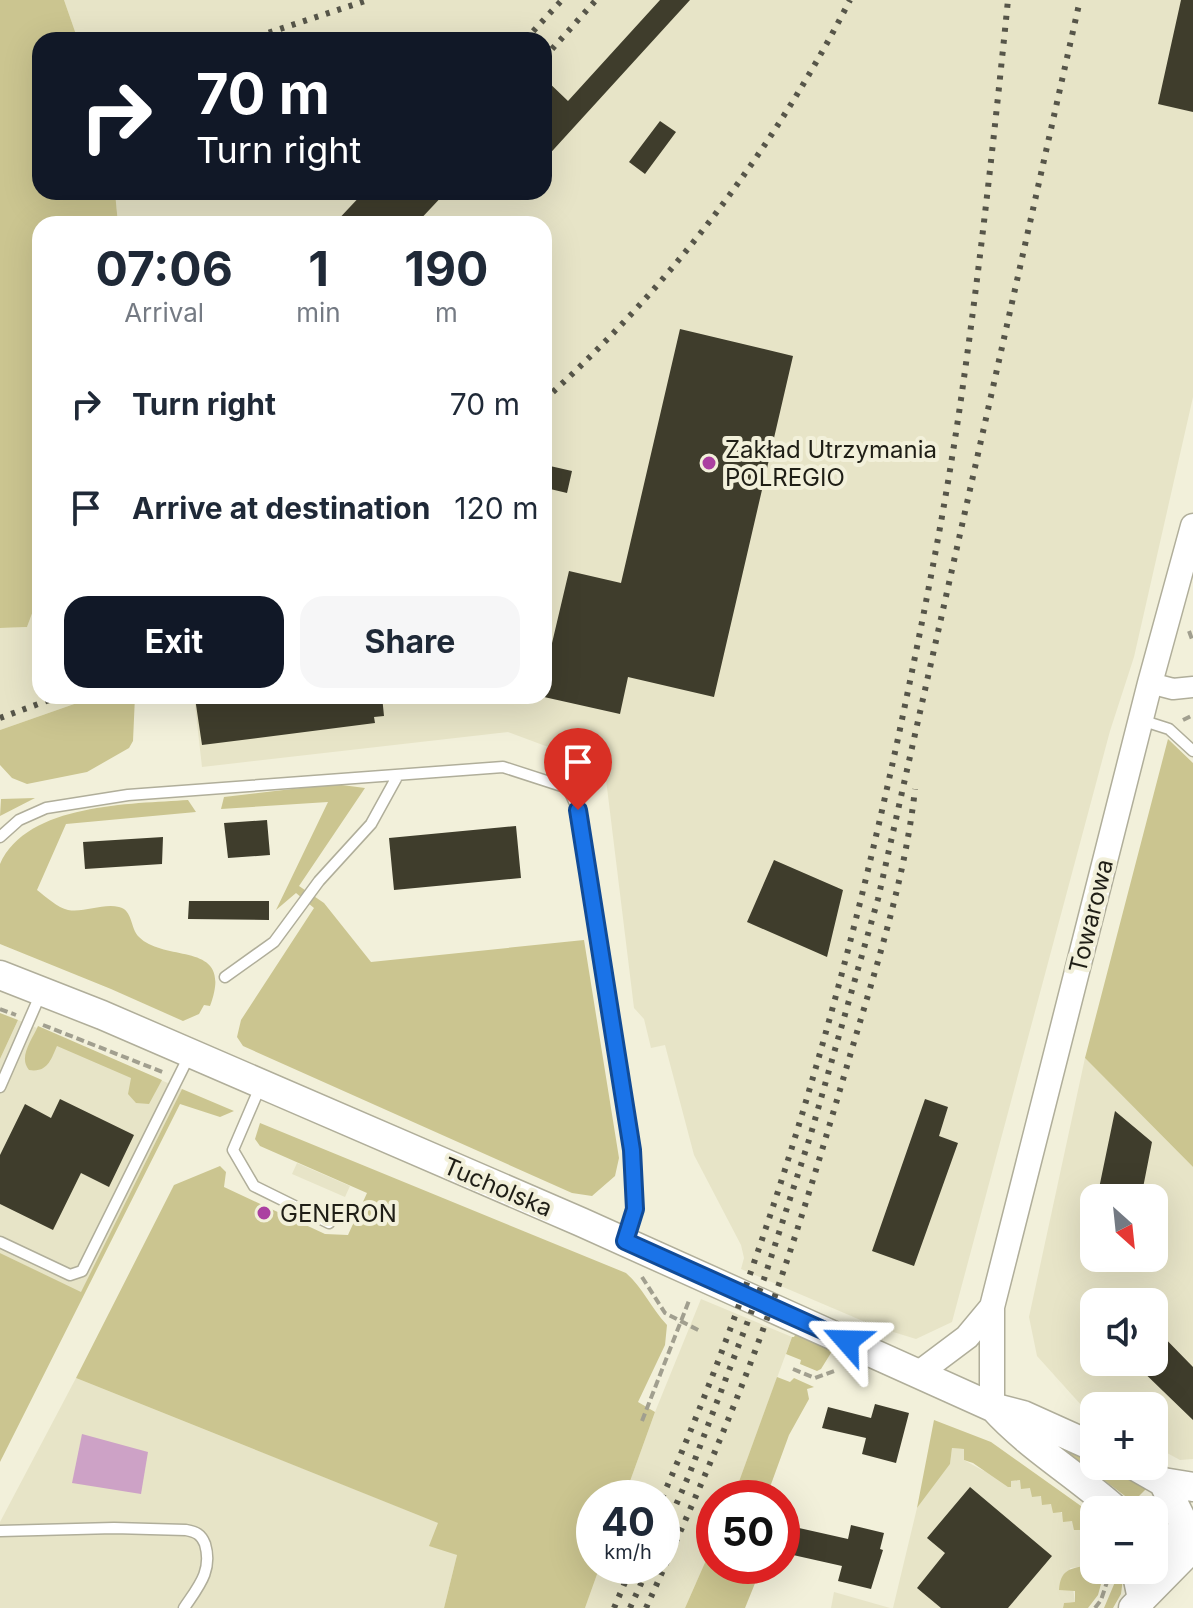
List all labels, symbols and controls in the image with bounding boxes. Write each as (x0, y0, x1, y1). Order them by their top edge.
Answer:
text: 70 m (196, 60, 330, 128)
icon: right (64, 64, 168, 168)
text: Turn right (196, 128, 361, 172)
text: 07:06 (96, 239, 233, 298)
text: 1 (308, 239, 329, 298)
text: 190 (404, 239, 488, 298)
text: Arrival (124, 297, 204, 328)
text: min (296, 297, 341, 328)
text: m (435, 297, 458, 328)
icon: right (64, 382, 108, 426)
text: Turn right (132, 386, 276, 422)
text: 70 m (450, 386, 520, 422)
place label: Zakład Utrzymania POLREGIO (725, 435, 937, 492)
marker: Zakład Utrzymania POLREGIO (700, 454, 718, 472)
icon: arrive (64, 486, 108, 530)
text: Arrive at destination (132, 490, 430, 526)
text: 120 m (454, 490, 538, 526)
button: Exit (64, 596, 284, 688)
button: Share (300, 596, 520, 688)
pin (544, 728, 612, 810)
icon: arrive (556, 740, 600, 784)
street label: Towarowa (1063, 856, 1119, 976)
street label: Tucholska (439, 1151, 557, 1223)
north arrow (1080, 1184, 1168, 1272)
map controls (1080, 1184, 1168, 1584)
place label: GENERON (280, 1199, 397, 1228)
marker: GENERON (255, 1204, 273, 1222)
button: sound (1080, 1288, 1168, 1376)
position arrow (805, 1299, 889, 1383)
button: + (1080, 1392, 1168, 1480)
speed limit sign: 50 (696, 1480, 800, 1584)
button: − (1080, 1496, 1168, 1584)
text: 40 (601, 1497, 655, 1546)
text: km/h (604, 1540, 652, 1564)

